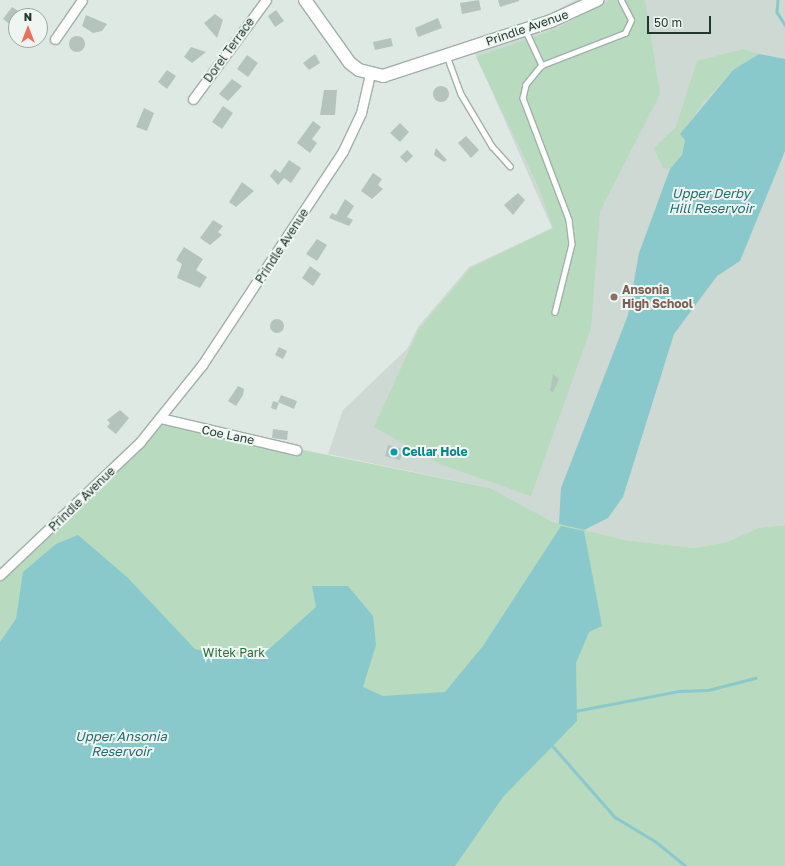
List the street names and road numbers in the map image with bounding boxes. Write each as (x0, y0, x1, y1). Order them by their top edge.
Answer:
street label: Prindle Avenue (484, 7, 570, 49)
street label: Dorel Terrace (201, 15, 257, 85)
street label: Prindle Avenue (252, 206, 312, 286)
street label: Coe Lane (200, 422, 256, 448)
street label: Prindle Avenue (46, 464, 118, 534)

